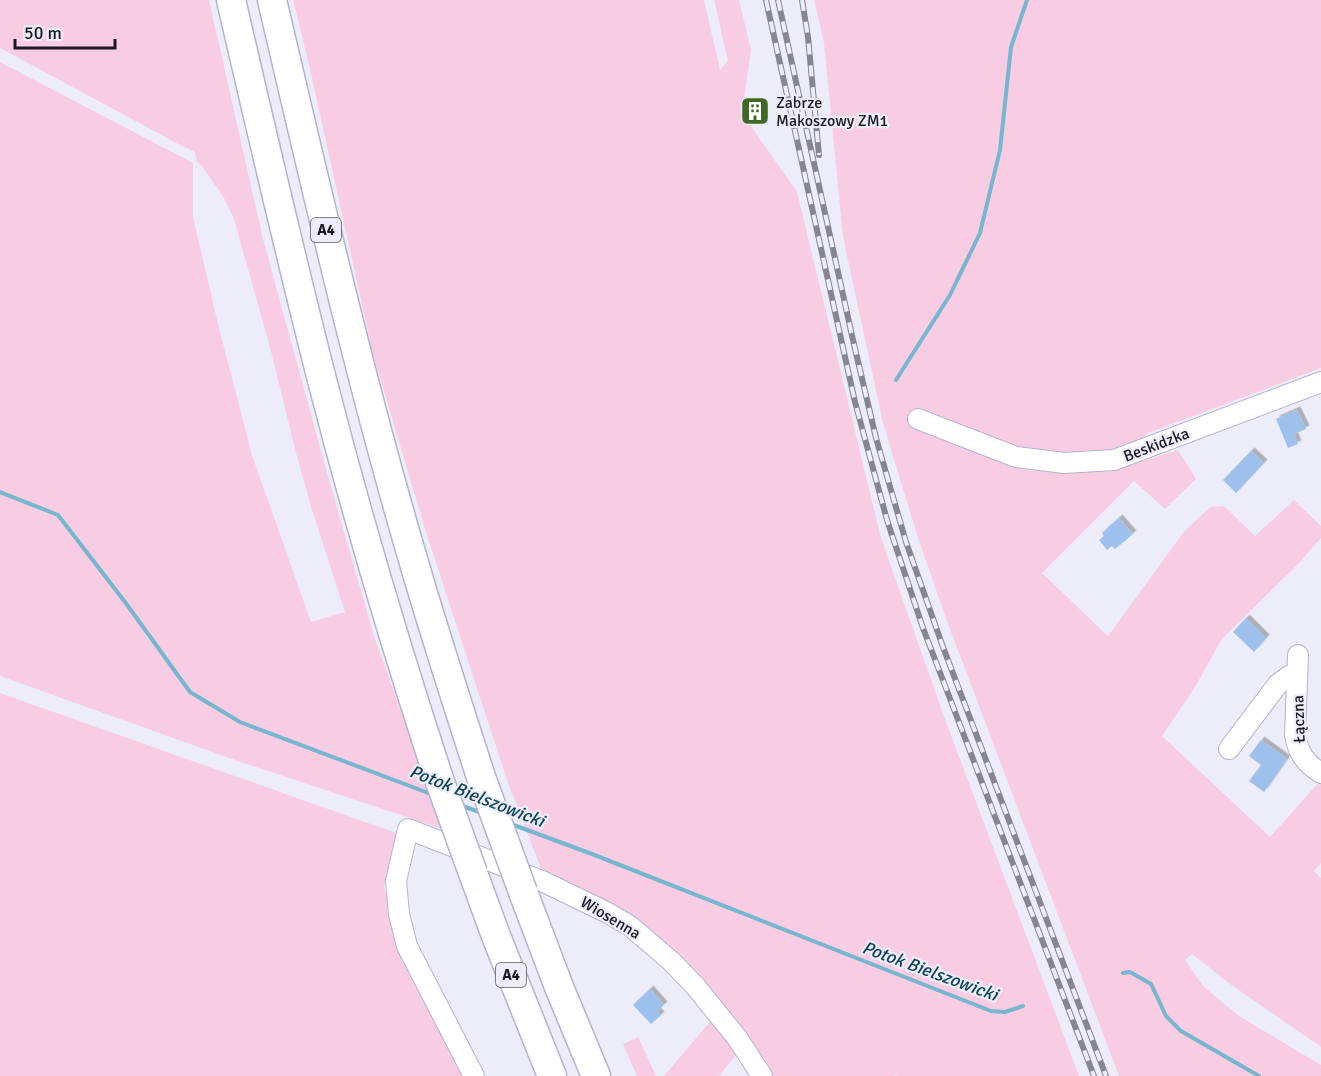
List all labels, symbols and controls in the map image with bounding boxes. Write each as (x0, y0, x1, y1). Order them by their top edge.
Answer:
scale bar (15, 12, 116, 50)
text: 50 m (24, 22, 62, 44)
place label: Zabrze Makoszowy ZM1 (776, 93, 888, 131)
building icon: Zabrze Makoszowy ZM1 (739, 95, 771, 127)
road number: A4 (311, 218, 341, 242)
street label: Beskidzka (1121, 423, 1192, 467)
street label: Łączna (1288, 695, 1310, 743)
water label: Potok Bielszowicki (406, 760, 550, 833)
street label: Wiosenna (577, 892, 644, 944)
water label: Potok Bielszowicki (859, 936, 1003, 1006)
road number: A4 (496, 963, 526, 987)

